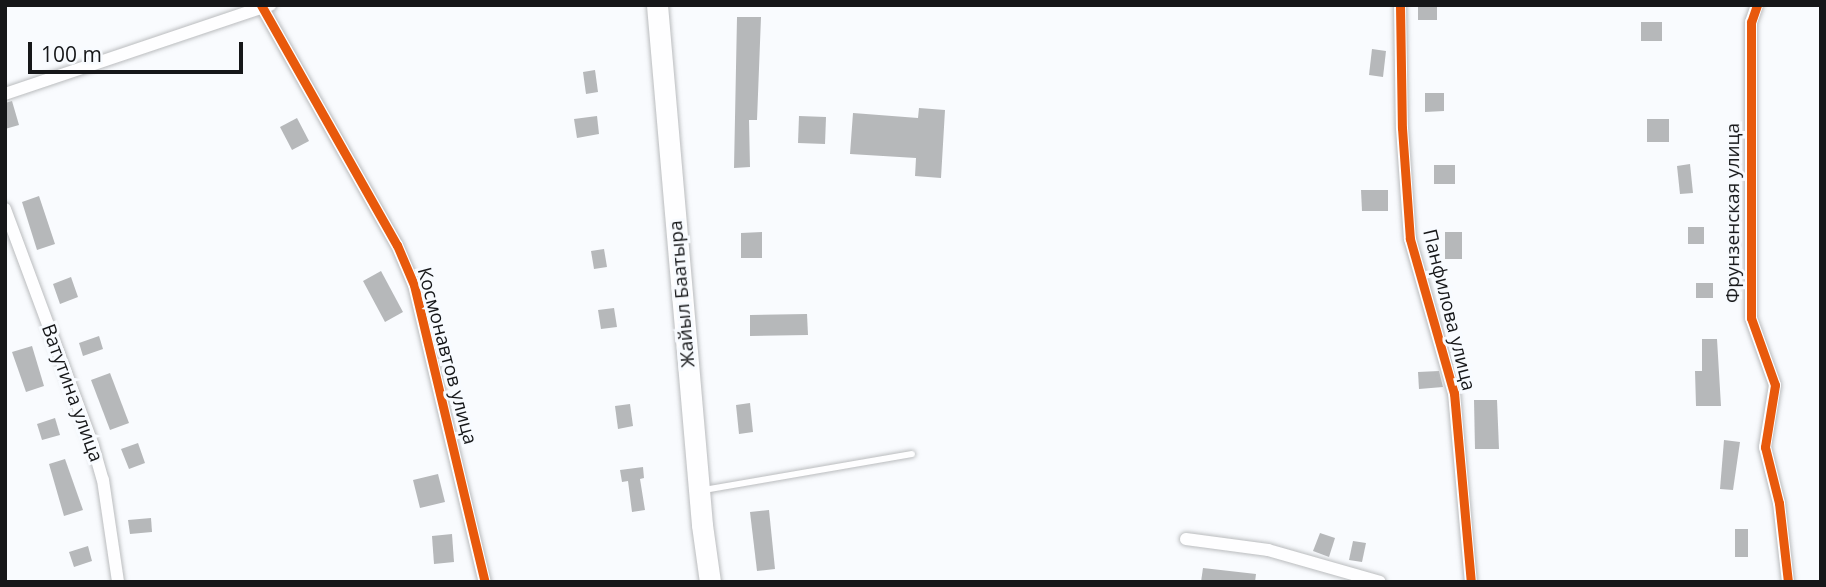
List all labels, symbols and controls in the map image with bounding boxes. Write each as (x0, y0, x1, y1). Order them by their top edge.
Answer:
scale bar (32, 28, 247, 72)
text: 100 m (41, 40, 102, 68)
street label: Фрунзенская улица (1722, 123, 1744, 303)
street label: Жайыл Баатыра (664, 220, 700, 368)
street label: Панфилова улица (1418, 227, 1480, 393)
street label: Космонавтов улица (412, 265, 482, 447)
street label: Ватутина улица (37, 321, 107, 465)

